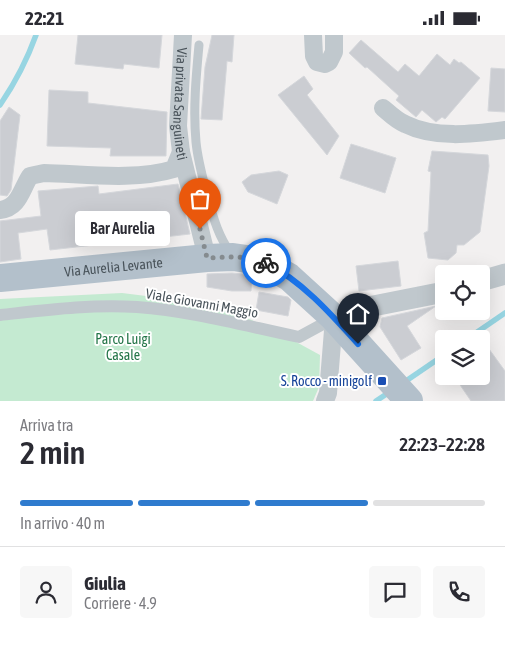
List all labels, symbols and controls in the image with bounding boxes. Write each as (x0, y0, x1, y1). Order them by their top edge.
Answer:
text: 22:21 (25, 7, 64, 29)
street label: Via privata Sanguineti (170, 47, 191, 162)
pin (179, 178, 221, 229)
icon: bag (186, 185, 214, 213)
callout: Bar Aurelia (75, 211, 170, 247)
text: Bar Aurelia (90, 219, 155, 237)
courier (241, 238, 291, 288)
icon: bike (252, 249, 280, 277)
street label: Via Aurelia Levante (63, 254, 163, 280)
map controls (435, 265, 490, 385)
button: locate (435, 265, 490, 320)
street label: Viale Giovanni Maggio (145, 285, 259, 321)
pin (337, 293, 379, 344)
icon: home (344, 300, 372, 328)
button: layers (435, 330, 490, 385)
park label: Parco Luigi Casale (95, 331, 151, 363)
place label: S. Rocco - minigolf (281, 373, 372, 389)
marker: S. Rocco - minigolf (376, 375, 388, 387)
text: Arriva tra (20, 416, 73, 434)
text: 22:23–22:28 (399, 433, 485, 455)
text: 2 min (20, 434, 85, 471)
text: In arrivo · 40 m (20, 514, 105, 532)
button: person (20, 566, 72, 618)
button: chat (369, 566, 421, 618)
button: phone (433, 566, 485, 618)
text: Giulia (84, 572, 126, 594)
text: Corriere · 4.9 (84, 594, 157, 612)

